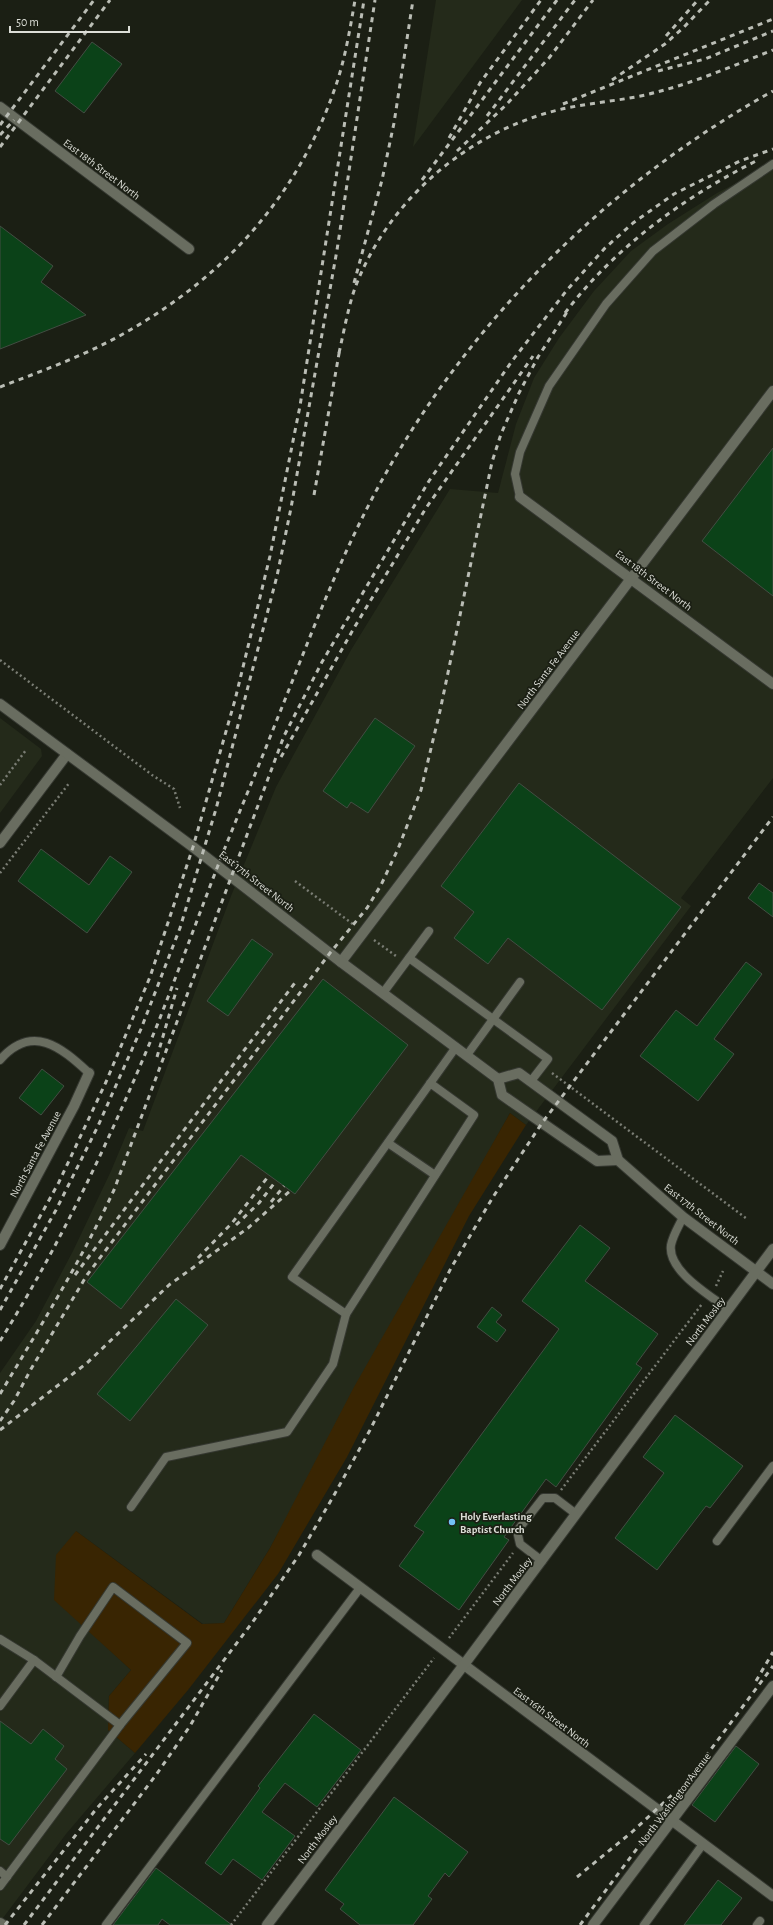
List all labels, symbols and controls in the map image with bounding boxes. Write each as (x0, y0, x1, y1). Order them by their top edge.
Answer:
scale bar (10, 8, 129, 34)
text: 50 m (16, 16, 39, 28)
street label: East 18th Street North (61, 137, 142, 202)
street label: East 18th Street North (613, 548, 694, 613)
street label: North Santa Fe Avenue (515, 627, 582, 711)
street label: East 17th Street North (217, 849, 296, 914)
street label: North Santa Fe Avenue (8, 1109, 63, 1199)
street label: East 17th Street North (662, 1182, 741, 1247)
street label: North Mosley (684, 1295, 727, 1348)
place label: Holy Everlasting Baptist Church (460, 1511, 532, 1535)
marker: Holy Everlasting Baptist Church (447, 1517, 457, 1527)
street label: North Mosley (491, 1555, 534, 1608)
street label: East 16th Street North (511, 1685, 592, 1750)
street label: North Washington Avenue (636, 1751, 713, 1848)
street label: North Mosley (296, 1813, 339, 1866)

